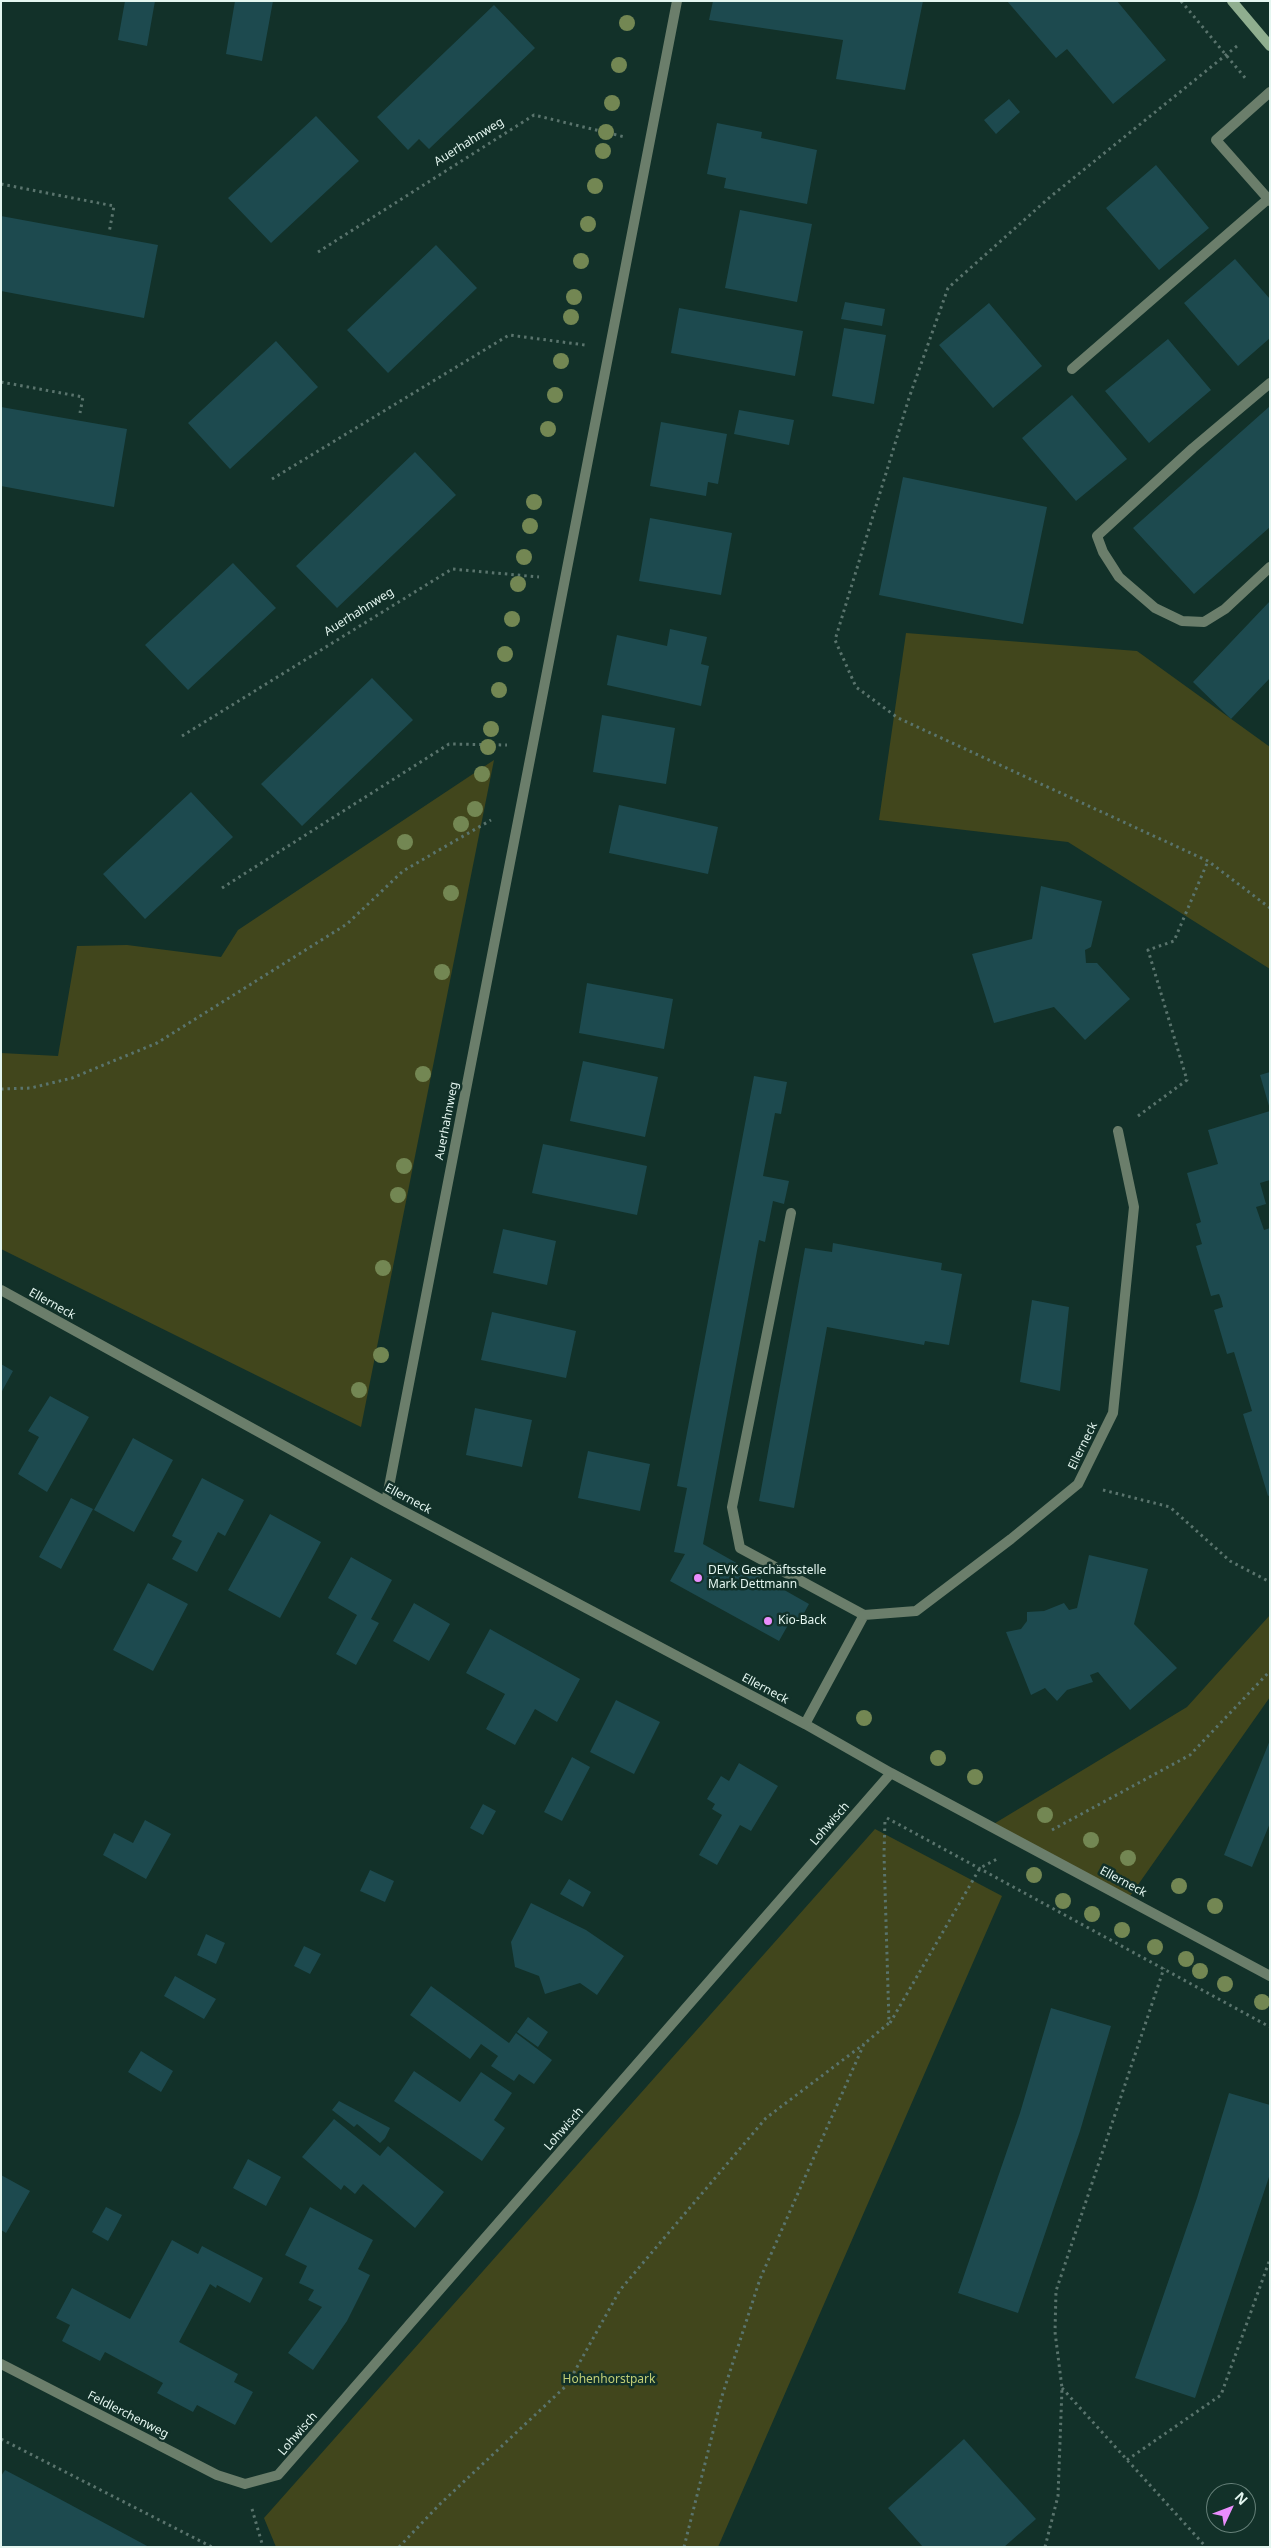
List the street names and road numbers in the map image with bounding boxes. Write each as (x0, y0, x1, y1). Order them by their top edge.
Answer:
street label: Auerhahnweg (432, 115, 506, 169)
street label: Auerhahnweg (322, 585, 396, 639)
street label: Auerhahnweg (432, 1081, 462, 1161)
street label: Ellerneck (26, 1285, 78, 1323)
street label: Ellerneck (1065, 1420, 1101, 1472)
street label: Ellerneck (382, 1481, 434, 1517)
street label: Ellerneck (739, 1671, 791, 1707)
street label: Lohwisch (807, 1799, 853, 1849)
street label: Ellerneck (1097, 1864, 1149, 1900)
street label: Lohwisch (541, 2104, 587, 2154)
street label: Feldlerchenweg (85, 2388, 171, 2442)
street label: Lohwisch (275, 2409, 321, 2459)

